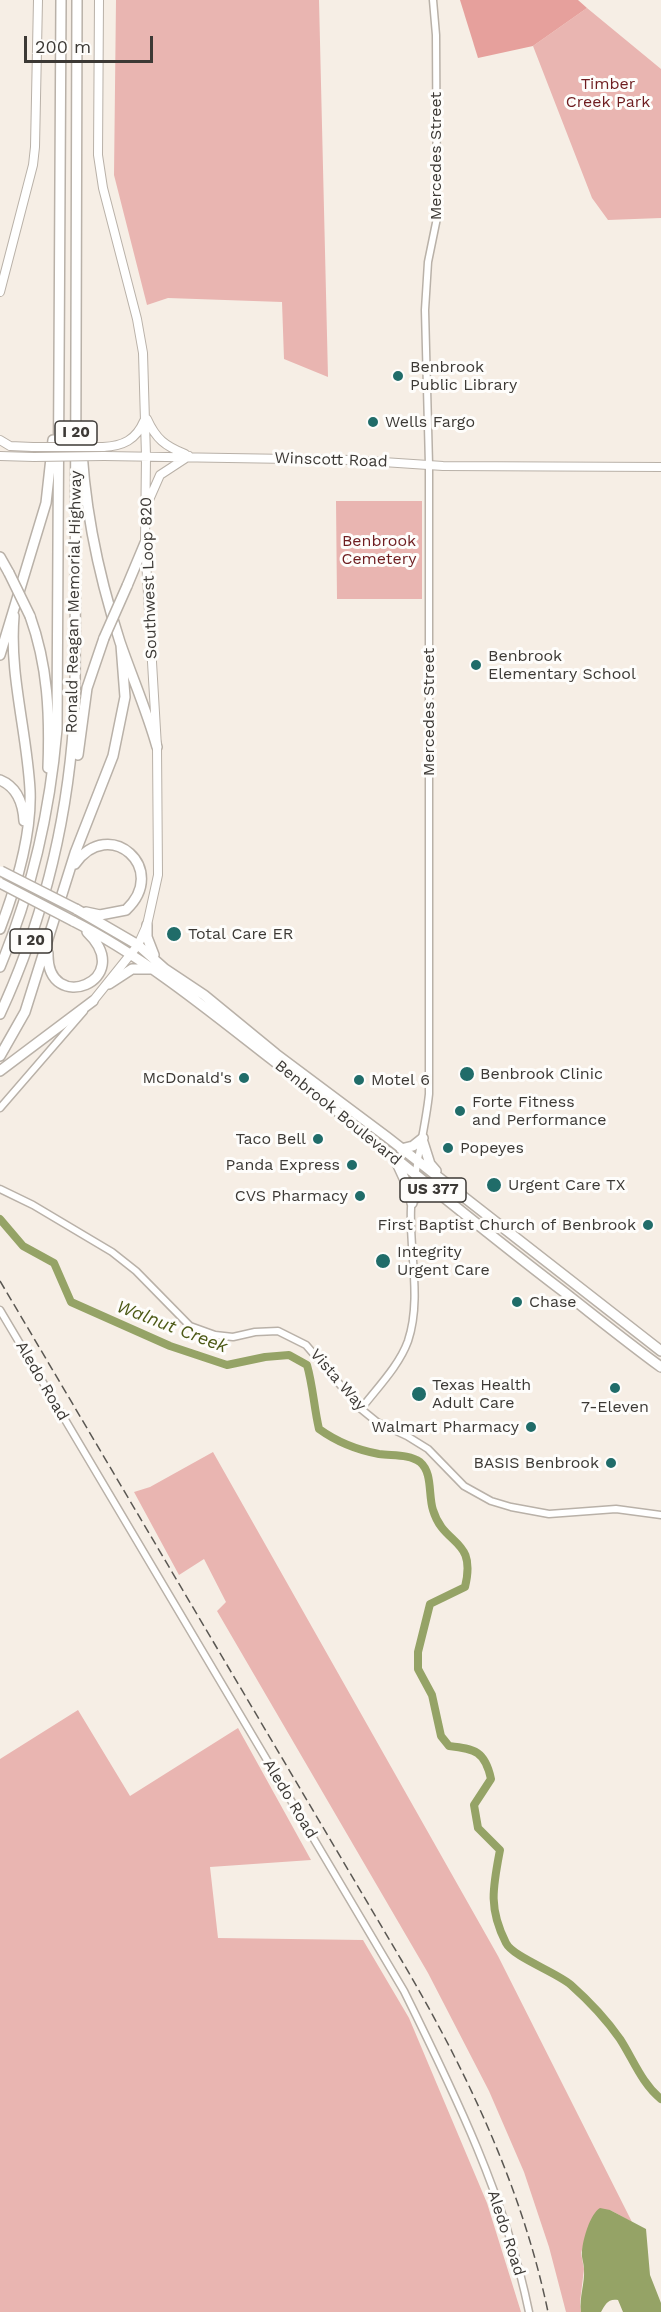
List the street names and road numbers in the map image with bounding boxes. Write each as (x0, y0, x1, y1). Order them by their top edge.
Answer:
street label: Mercedes Street (426, 92, 446, 220)
road number: I 20 (55, 421, 97, 445)
street label: Winscott Road (274, 448, 388, 472)
street label: Ronald Reagan Memorial Highway (62, 470, 86, 734)
street label: Southwest Loop 820 (137, 497, 161, 659)
street label: Mercedes Street (419, 648, 439, 776)
road number: I 20 (10, 929, 52, 953)
street label: Benbrook Boulevard (271, 1056, 405, 1170)
road number: US 377 (400, 1178, 466, 1202)
street label: Aledo Road (11, 1338, 73, 1424)
street label: Vista Way (306, 1345, 370, 1415)
street label: Aledo Road (259, 1756, 321, 1842)
street label: Aledo Road (483, 2188, 529, 2278)

